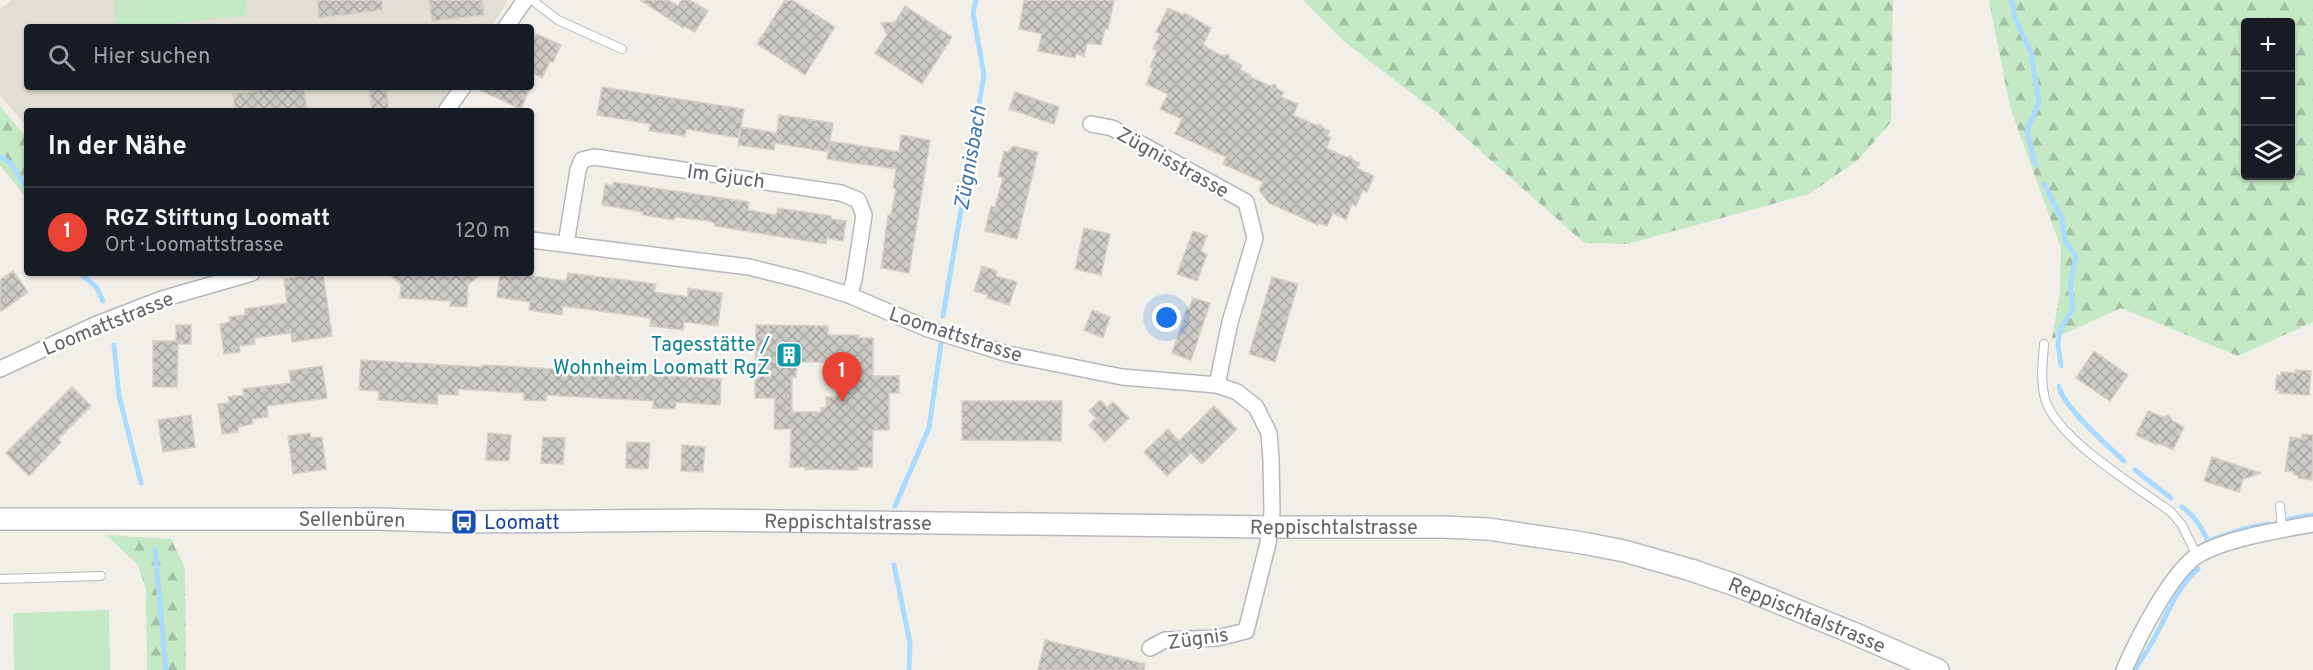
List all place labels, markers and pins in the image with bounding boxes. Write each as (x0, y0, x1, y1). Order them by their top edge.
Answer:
place label: Tagesstätte / Wohnheim Loomatt RgZ (553, 333, 770, 382)
building icon: Tagesstätte / Wohnheim Loomatt RgZ (774, 340, 804, 370)
pin: 1 (822, 352, 862, 402)
bus stop icon: Loomatt (449, 507, 479, 537)
place label: Loomatt (484, 511, 560, 537)

